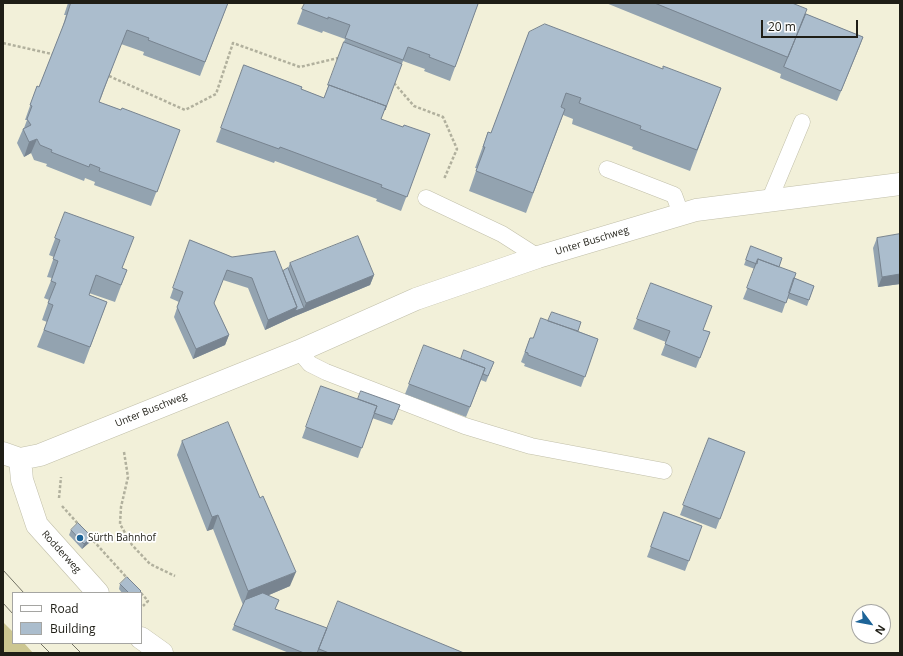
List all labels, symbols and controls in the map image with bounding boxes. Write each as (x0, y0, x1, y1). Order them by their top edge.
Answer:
scale bar (763, 12, 860, 38)
text: 20 m (768, 18, 796, 35)
street label: Unter Buschweg (554, 224, 630, 258)
street label: Unter Buschweg (113, 390, 189, 430)
street label: Rodderweg (39, 528, 83, 576)
place label: Sürth Bahnhof (88, 532, 156, 544)
marker: Sürth Bahnhof (75, 533, 85, 543)
legend (12, 592, 142, 644)
text: Road (50, 600, 79, 617)
north arrow (851, 604, 891, 644)
text: Building (50, 620, 95, 637)
text: N (872, 622, 889, 638)

